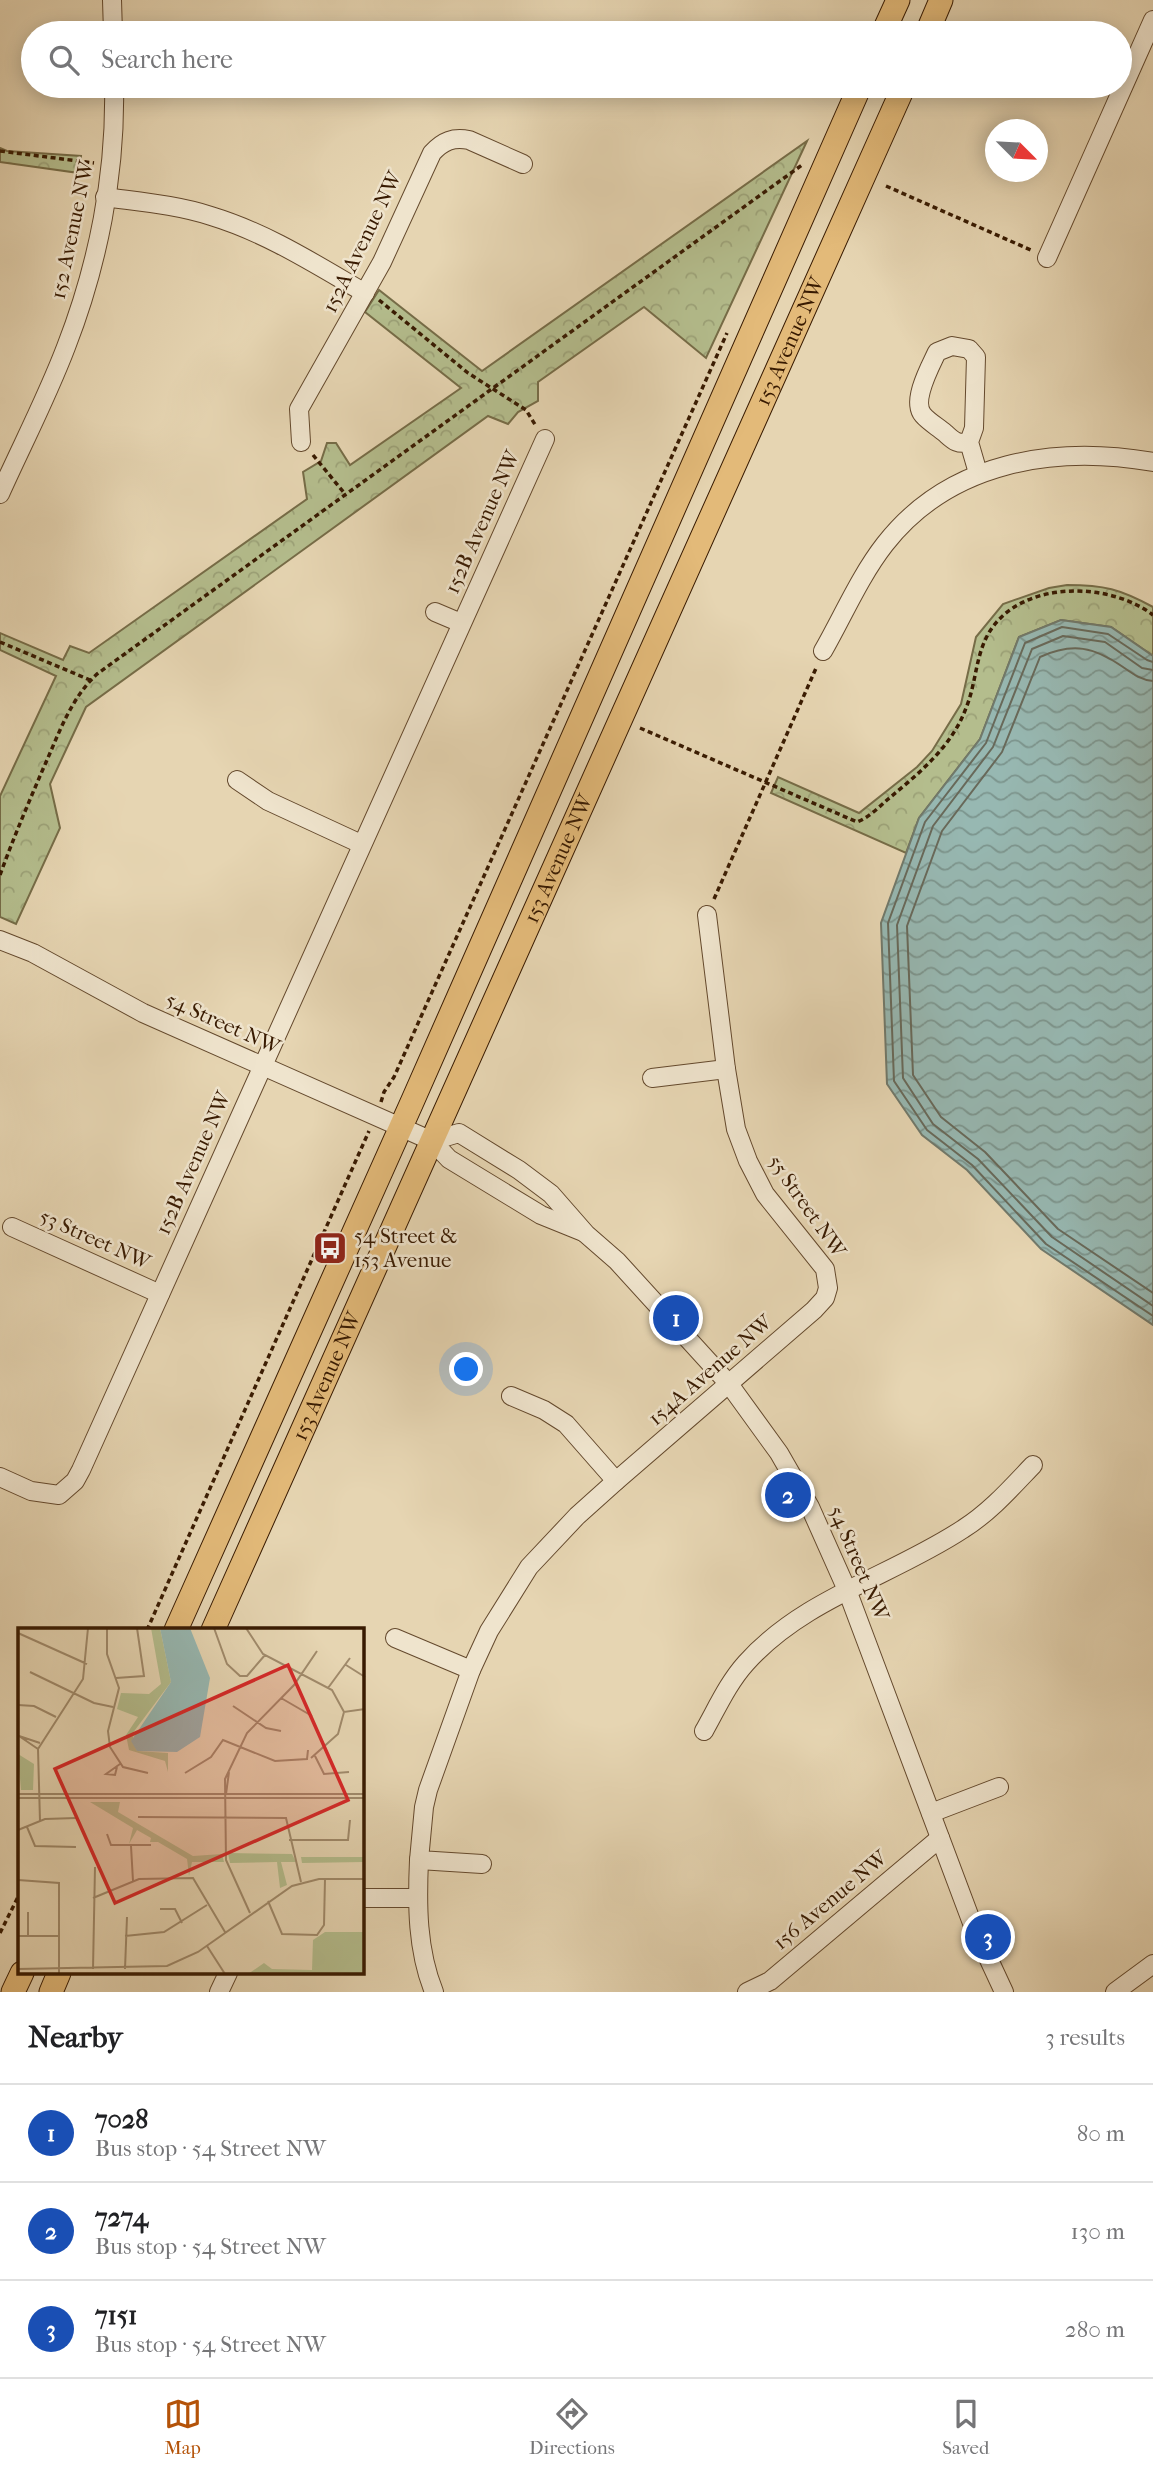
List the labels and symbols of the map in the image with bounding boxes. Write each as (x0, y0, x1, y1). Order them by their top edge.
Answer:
north arrow (985, 119, 1048, 182)
street label: 152 Avenue NW (46, 157, 99, 301)
street label: 152A Avenue NW (317, 166, 407, 317)
street label: 153 Avenue NW (751, 272, 830, 409)
street label: 152B Avenue NW (440, 445, 525, 597)
street label: 153 Avenue NW (519, 789, 598, 927)
street label: 54 Street NW (162, 987, 285, 1059)
street label: 152B Avenue NW (151, 1086, 236, 1238)
street label: 55 Street NW (763, 1150, 852, 1263)
street label: 53 Street NW (36, 1204, 155, 1275)
place label: 54 Street & 153 Avenue (354, 1224, 457, 1272)
bus stop icon: 54 Street & 153 Avenue (311, 1229, 349, 1267)
pin: 1 (653, 1292, 699, 1344)
street label: 153 Avenue NW (287, 1307, 366, 1444)
street label: 154A Avenue NW (643, 1309, 777, 1431)
your location (449, 1352, 483, 1386)
pin: 2 (765, 1469, 811, 1521)
street label: 54 Street NW (824, 1502, 895, 1625)
inset map (18, 1628, 364, 1974)
street label: 156 Avenue NW (768, 1845, 893, 1955)
pin: 3 (965, 1911, 1011, 1963)

